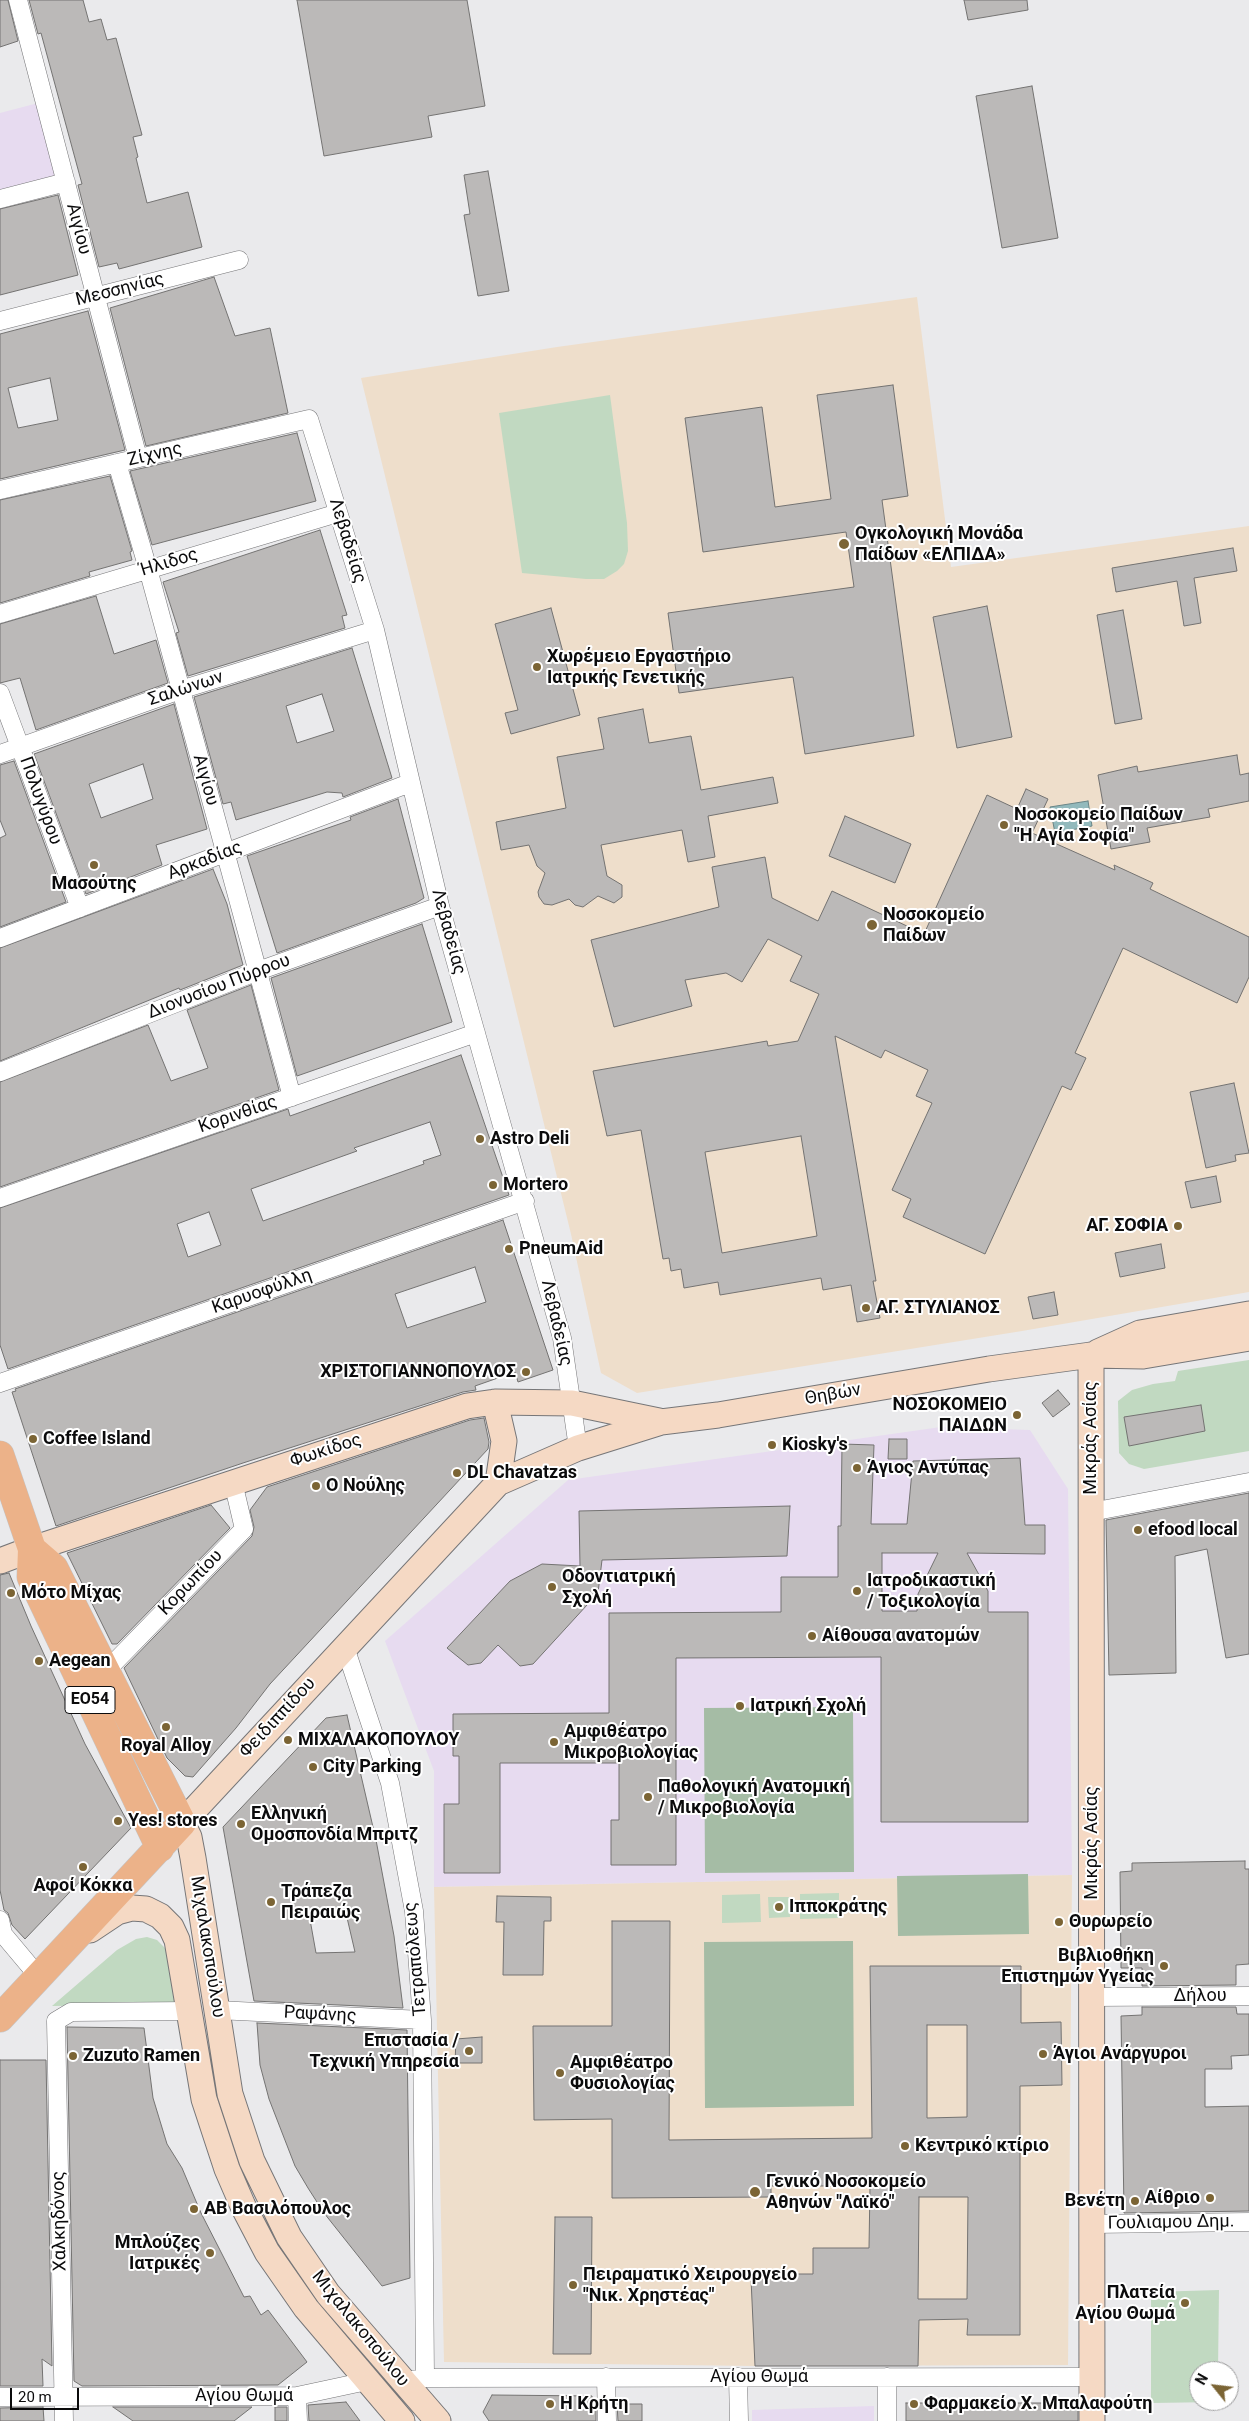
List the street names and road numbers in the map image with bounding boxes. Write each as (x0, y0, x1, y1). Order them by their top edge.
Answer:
street label: Αιγίου (61, 201, 95, 257)
street label: Μεσσηνίας (74, 269, 166, 311)
street label: Ζίχνης (126, 438, 184, 472)
street label: Λεβαδείας (324, 496, 370, 586)
street label: Ήλιδος (137, 544, 201, 582)
street label: Σαλώνων (146, 667, 226, 711)
street label: Αιγίου (187, 752, 223, 808)
street label: Πολυγύρου (14, 754, 66, 848)
street label: Αρκαδίας (165, 837, 245, 885)
street label: Λεβαδείας (426, 887, 470, 977)
street label: Διονυσίου Πύρρου (145, 950, 293, 1024)
street label: Κορινθίας (196, 1091, 280, 1139)
street label: Καρυοφύλλη (209, 1265, 315, 1319)
street label: Λεβαδείας (536, 1278, 576, 1368)
street label: Θηβών (803, 1379, 863, 1411)
street label: Μικράς Ασίας (1080, 1381, 1102, 1495)
street label: Φωκίδος (288, 1429, 364, 1473)
street label: Κορωπίου (154, 1546, 228, 1620)
street label: Φειδιππίδου (235, 1673, 321, 1763)
road number: ΕΟ54 (65, 1686, 115, 1714)
street label: Μικράς Ασίας (1081, 1786, 1103, 1900)
street label: Μιχαλακοπούλου (185, 1875, 229, 2019)
street label: Τετραπόλεως (400, 1901, 432, 2017)
street label: Δήλου (1174, 1985, 1226, 2007)
street label: Ραψάνης (283, 2002, 357, 2028)
street label: Χαλκηδόνος (48, 2171, 72, 2271)
street label: Γουλιαμου Δημ. (1107, 2211, 1235, 2235)
street label: Μιχαλακοπούλου (307, 2267, 413, 2391)
street label: Αγίου Θωμά (710, 2366, 808, 2388)
street label: Αγίου Θωμά (195, 2385, 293, 2407)

